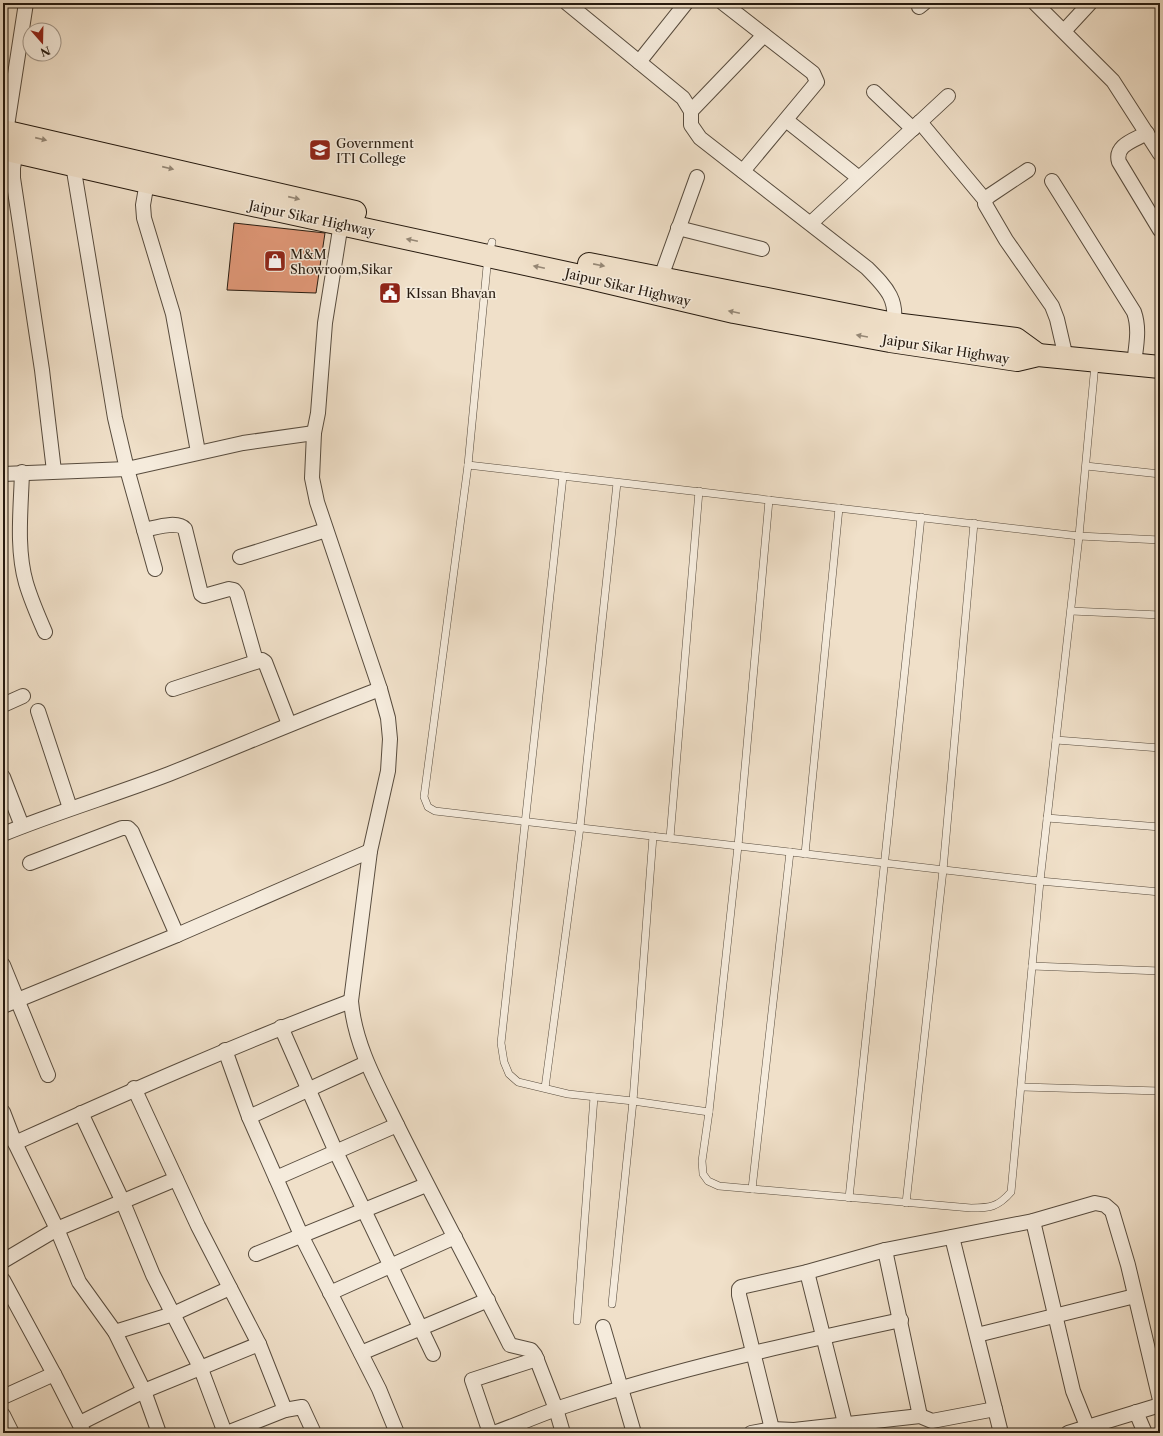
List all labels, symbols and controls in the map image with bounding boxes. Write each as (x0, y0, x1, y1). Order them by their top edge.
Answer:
north arrow (22, 22, 62, 62)
text: N (38, 43, 52, 60)
place label: Government ITI College (336, 135, 414, 166)
one-way arrow (35, 136, 47, 142)
school or university icon: Government ITI College (307, 137, 333, 163)
one-way arrow (162, 166, 174, 172)
one-way arrow (288, 195, 301, 201)
street label: Jaipur Sikar Highway (246, 196, 377, 239)
one-way arrow (406, 236, 418, 242)
place label: M&M Showroom,Sikar (290, 246, 393, 277)
shop icon: M&M Showroom,Sikar (262, 248, 288, 274)
one-way arrow (593, 263, 605, 269)
one-way arrow (533, 264, 545, 270)
street label: Jaipur Sikar Highway (562, 264, 693, 309)
public building icon: KIssan Bhavan (377, 280, 403, 306)
place label: KIssan Bhavan (406, 285, 496, 301)
one-way arrow (728, 308, 740, 314)
street label: Jaipur Sikar Highway (879, 331, 1011, 367)
one-way arrow (856, 332, 868, 338)

